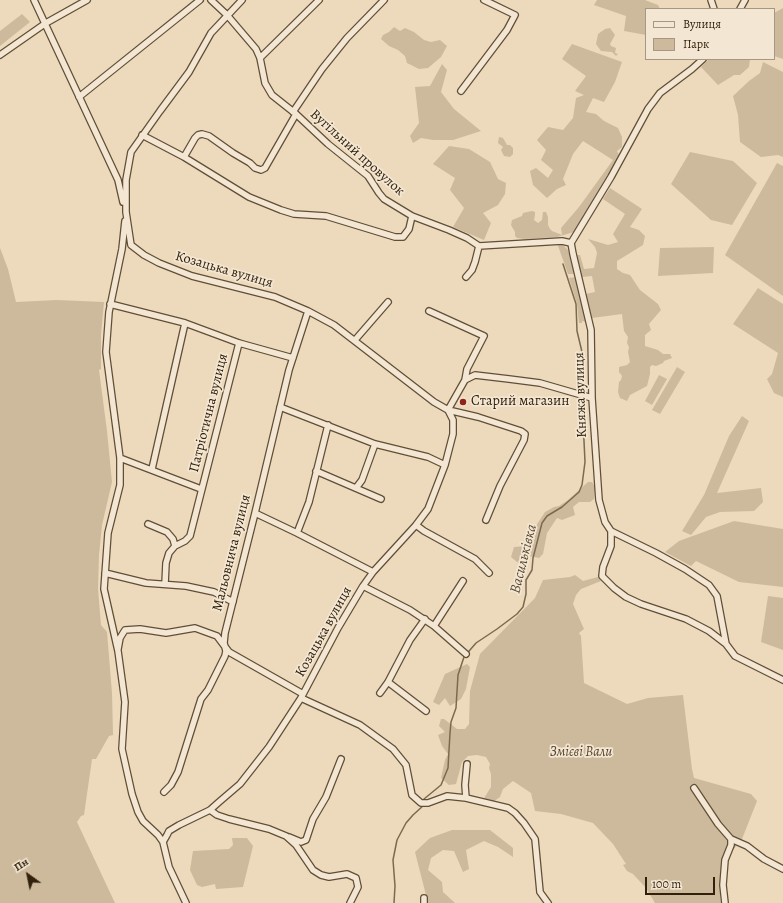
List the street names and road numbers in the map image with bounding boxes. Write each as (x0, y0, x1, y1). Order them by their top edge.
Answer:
street label: Вугільний провулок (306, 106, 408, 200)
street label: Козацька вулиця (173, 248, 275, 292)
street label: Патріотична вулиця (186, 352, 232, 474)
street label: Княжа вулиця (571, 352, 591, 438)
street label: Мальовнича вулиця (209, 493, 255, 613)
street label: Козацька вулиця (292, 584, 356, 680)

